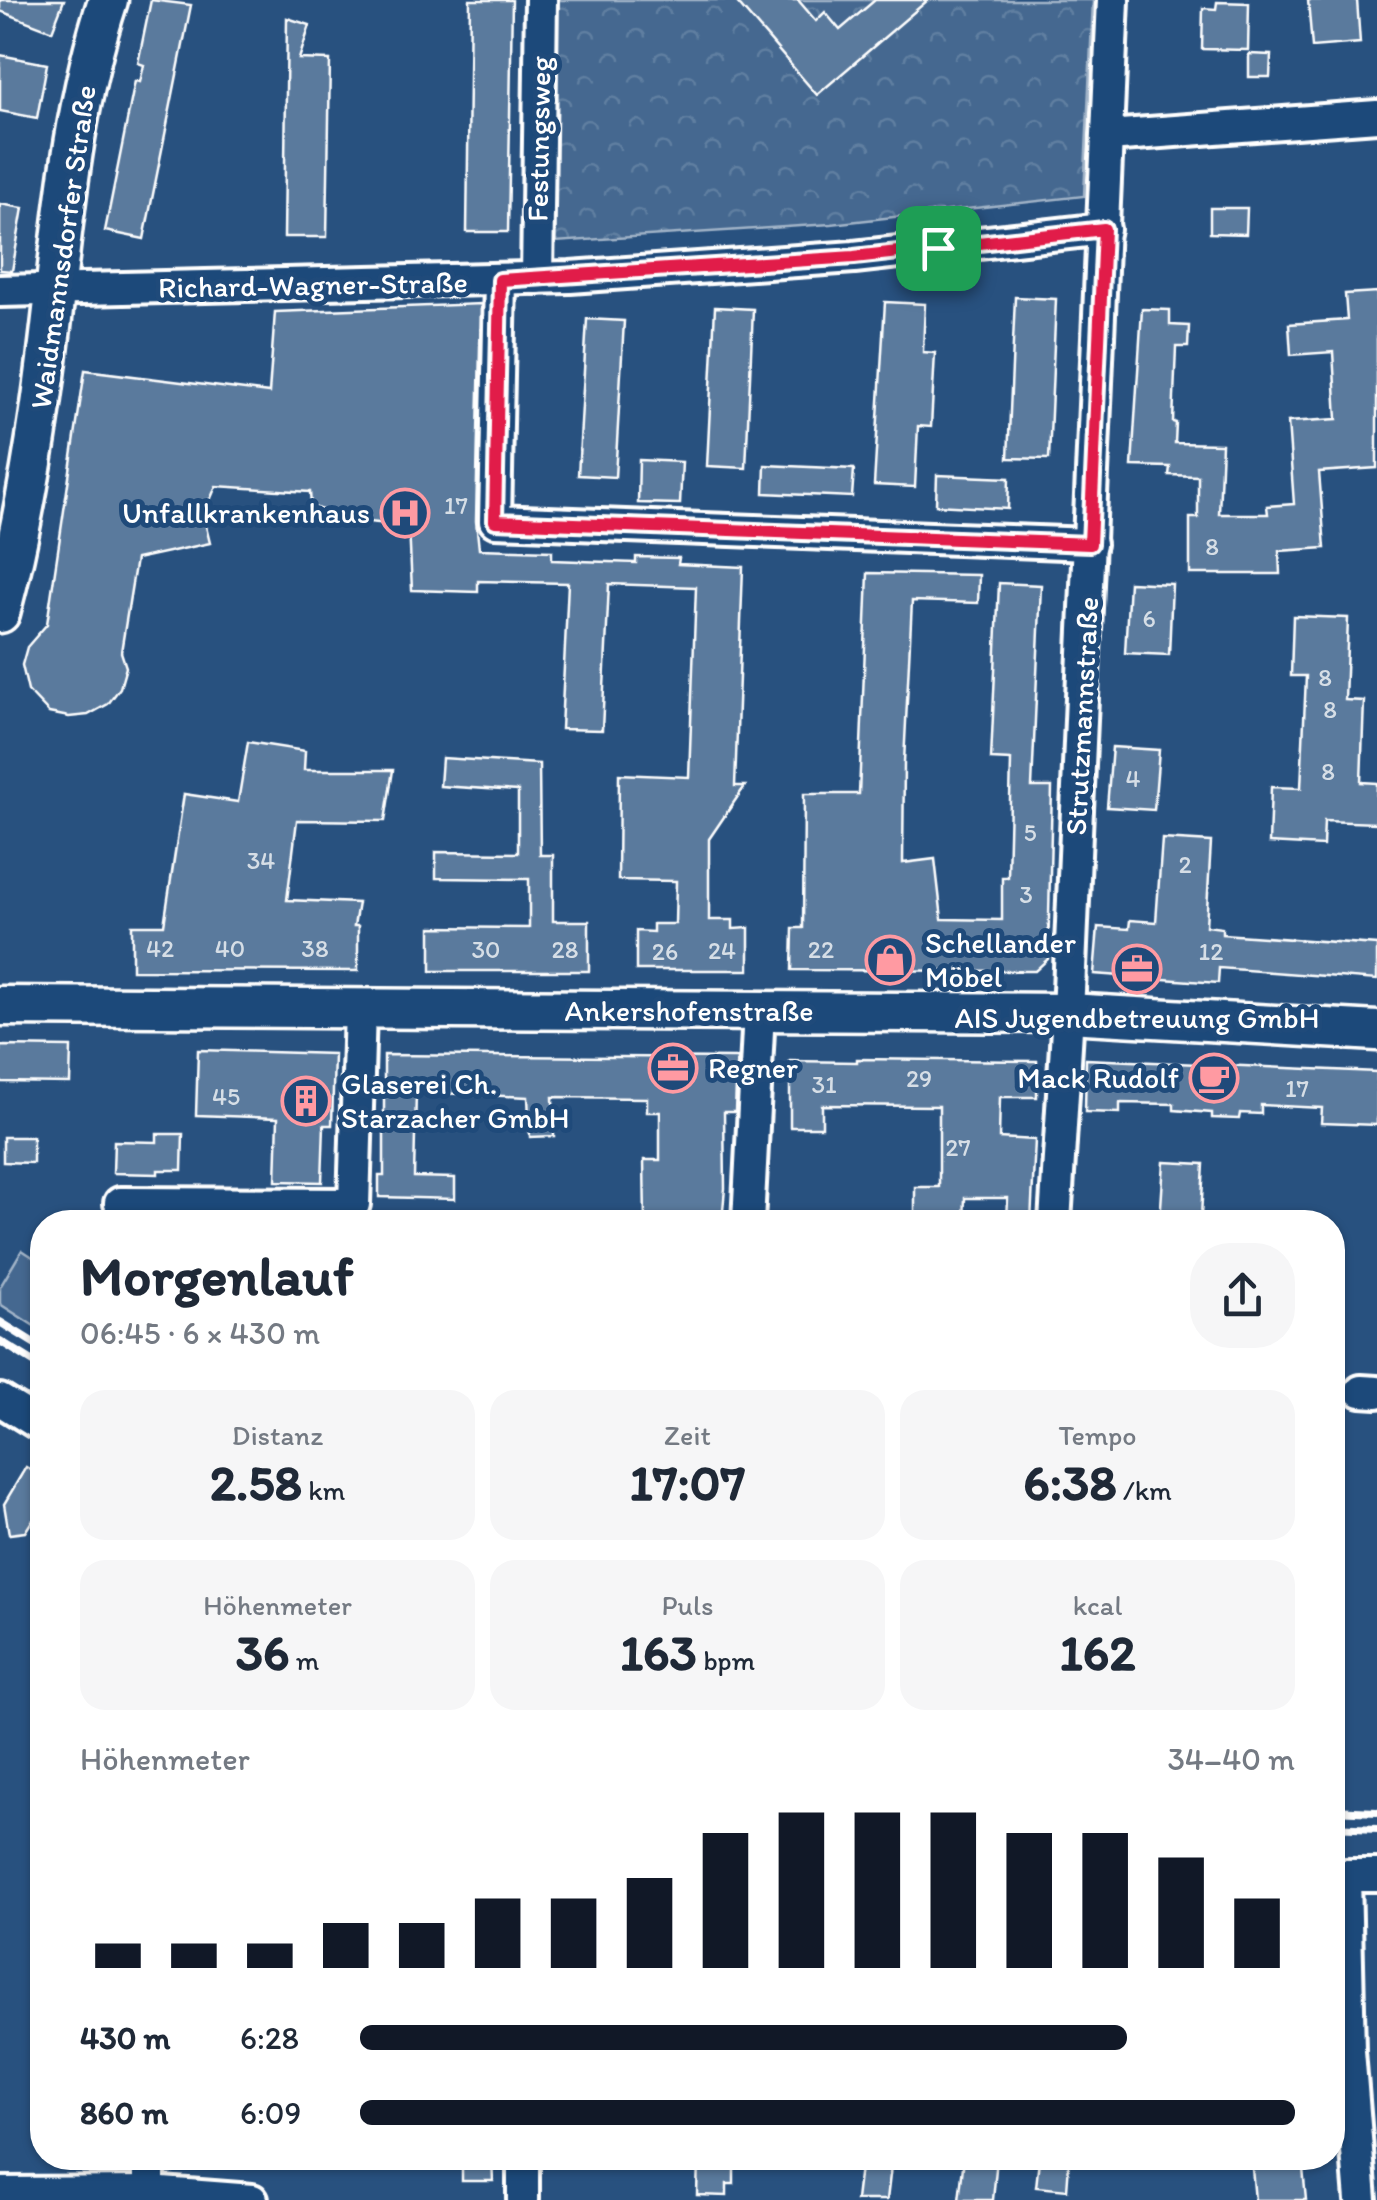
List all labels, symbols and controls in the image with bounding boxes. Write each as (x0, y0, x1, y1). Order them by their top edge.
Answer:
street label: Festungsweg (519, 55, 558, 222)
street label: Waidmannsdorfer Straße (21, 82, 104, 411)
pin (896, 206, 981, 291)
icon: arrive (911, 221, 966, 276)
street label: Richard-Wagner-Straße (158, 263, 468, 306)
hospital icon: Unfallkrankenhaus (379, 487, 431, 539)
house number: 17 (444, 490, 468, 520)
place label: Unfallkrankenhaus (122, 494, 370, 531)
house number: 8 (1205, 531, 1219, 561)
street label: Strutzmannstraße (1057, 596, 1106, 836)
house number: 6 (1142, 603, 1156, 633)
house number: 8 (1318, 662, 1332, 692)
house number: 8 (1323, 694, 1337, 724)
house number: 8 (1321, 756, 1335, 786)
house number: 4 (1125, 763, 1141, 793)
house number: 5 (1023, 817, 1037, 847)
house number: 34 (247, 845, 275, 875)
house number: 2 (1178, 849, 1192, 879)
house number: 3 (1019, 879, 1033, 909)
place label: Schellander Möbel (925, 924, 1076, 995)
house number: 42 (146, 933, 174, 963)
house number: 40 (215, 933, 245, 963)
house number: 38 (301, 933, 329, 963)
house number: 30 (471, 934, 501, 964)
house number: 28 (552, 934, 578, 964)
house number: 22 (808, 934, 834, 964)
shop icon: Schellander Möbel (864, 934, 916, 986)
house number: 24 (708, 935, 736, 965)
house number: 26 (652, 936, 678, 966)
house number: 12 (1199, 936, 1223, 966)
office icon: AIS Jugendbetreuung GmbH (1111, 943, 1163, 995)
street label: Ankershofenstraße (564, 992, 814, 1029)
place label: AIS Jugendbetreuung GmbH (955, 999, 1319, 1036)
office icon: Regner (647, 1042, 699, 1094)
place label: Regner (708, 1049, 798, 1086)
cafe icon: Mack Rudolf (1188, 1052, 1240, 1104)
place label: Mack Rudolf (1017, 1059, 1179, 1096)
house number: 29 (906, 1063, 932, 1093)
place label: Glaserei Ch. Starzacher GmbH (341, 1065, 570, 1136)
house number: 31 (811, 1069, 837, 1099)
house number: 17 (1285, 1073, 1309, 1103)
building icon: Glaserei Ch. Starzacher GmbH (280, 1075, 332, 1127)
house number: 45 (212, 1081, 240, 1111)
house number: 27 (945, 1132, 971, 1162)
text: Morgenlauf (80, 1243, 354, 1309)
button: share (1190, 1243, 1295, 1348)
text: 06:45 · 6 × 430 m (80, 1314, 320, 1352)
text: Distanz (232, 1418, 323, 1452)
text: Zeit (664, 1418, 711, 1452)
text: Tempo (1059, 1418, 1136, 1452)
text: 2.58 (210, 1452, 302, 1513)
text: 17:07 (630, 1452, 745, 1513)
text: 6:38 (1023, 1452, 1117, 1513)
text: km (302, 1473, 345, 1507)
text: /km (1117, 1473, 1172, 1507)
text: Höhenmeter (203, 1588, 352, 1622)
text: Puls (662, 1588, 713, 1622)
text: kcal (1073, 1588, 1122, 1622)
text: 36 (236, 1622, 289, 1683)
text: 163 (620, 1622, 697, 1683)
text: 162 (1060, 1622, 1135, 1683)
text: m (289, 1643, 319, 1677)
text: bpm (697, 1643, 755, 1677)
text: Höhenmeter (80, 1740, 250, 1778)
text: 34–40 m (1167, 1740, 1295, 1778)
text: 430 m (80, 2019, 171, 2057)
text: 6:28 (240, 2019, 299, 2057)
text: 860 m (80, 2094, 168, 2132)
text: 6:09 (240, 2094, 301, 2132)

